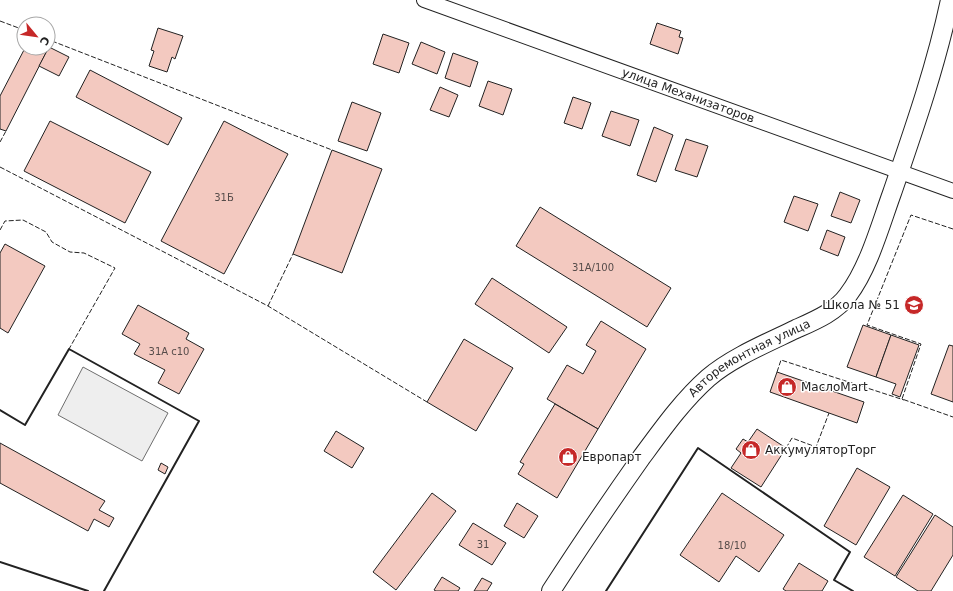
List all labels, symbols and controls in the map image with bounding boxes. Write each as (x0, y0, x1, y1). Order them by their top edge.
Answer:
north arrow (16, 16, 56, 56)
text: С (37, 34, 52, 47)
street label: улица Механизаторов (620, 65, 757, 126)
house number: 31Б (214, 192, 234, 203)
house number: 31А/100 (572, 262, 614, 273)
school or university icon: Школа № 51 (903, 294, 925, 316)
place label: Школа № 51 (822, 298, 900, 312)
street label: Авторемонтная улица (686, 317, 813, 400)
house number: 31А с10 (149, 346, 189, 357)
shop icon: МаслоMart (776, 376, 798, 398)
place label: МаслоMart (801, 380, 868, 394)
shop icon: АккумуляторТорг (740, 439, 762, 461)
place label: АккумуляторТорг (765, 443, 876, 457)
shop icon: Европарт (557, 446, 579, 468)
place label: Европарт (582, 450, 641, 464)
house number: 31 (477, 539, 489, 550)
house number: 18/10 (718, 540, 746, 551)

